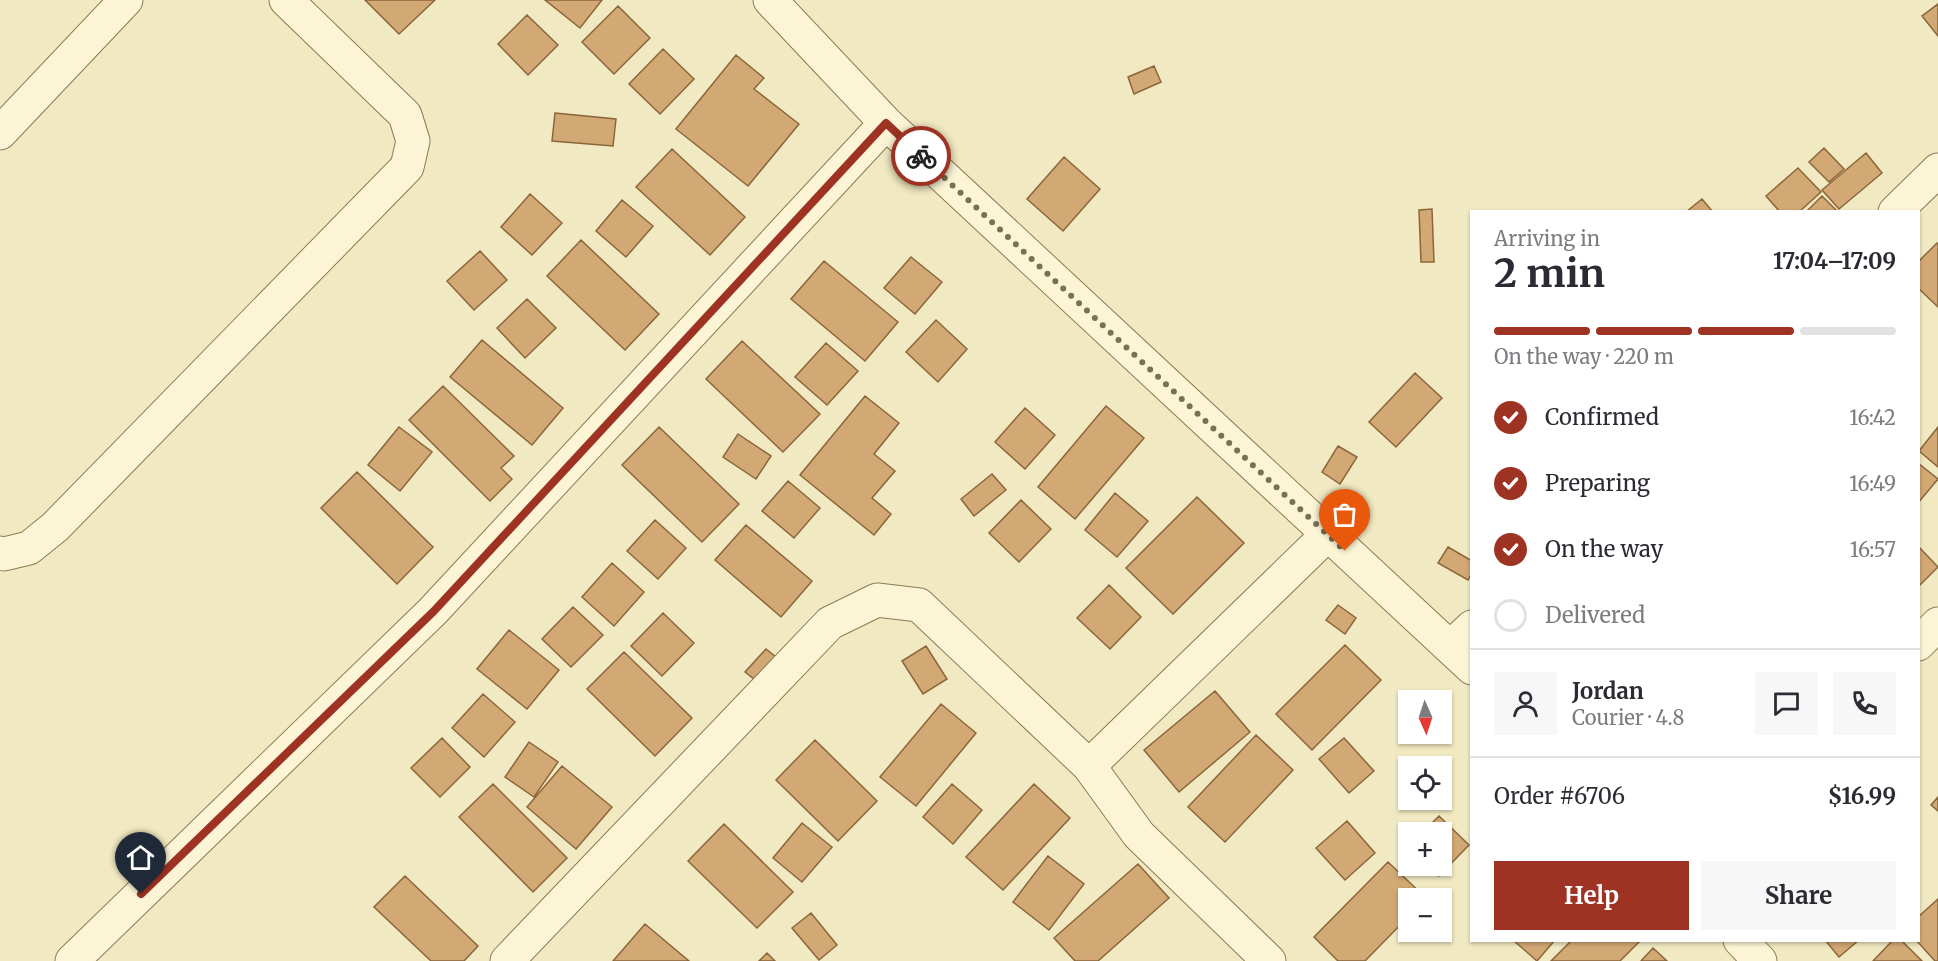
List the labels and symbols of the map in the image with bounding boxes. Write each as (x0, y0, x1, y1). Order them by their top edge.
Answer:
courier (891, 126, 951, 186)
pin (1319, 489, 1370, 551)
north arrow (1398, 690, 1452, 744)
pin (115, 832, 166, 894)

